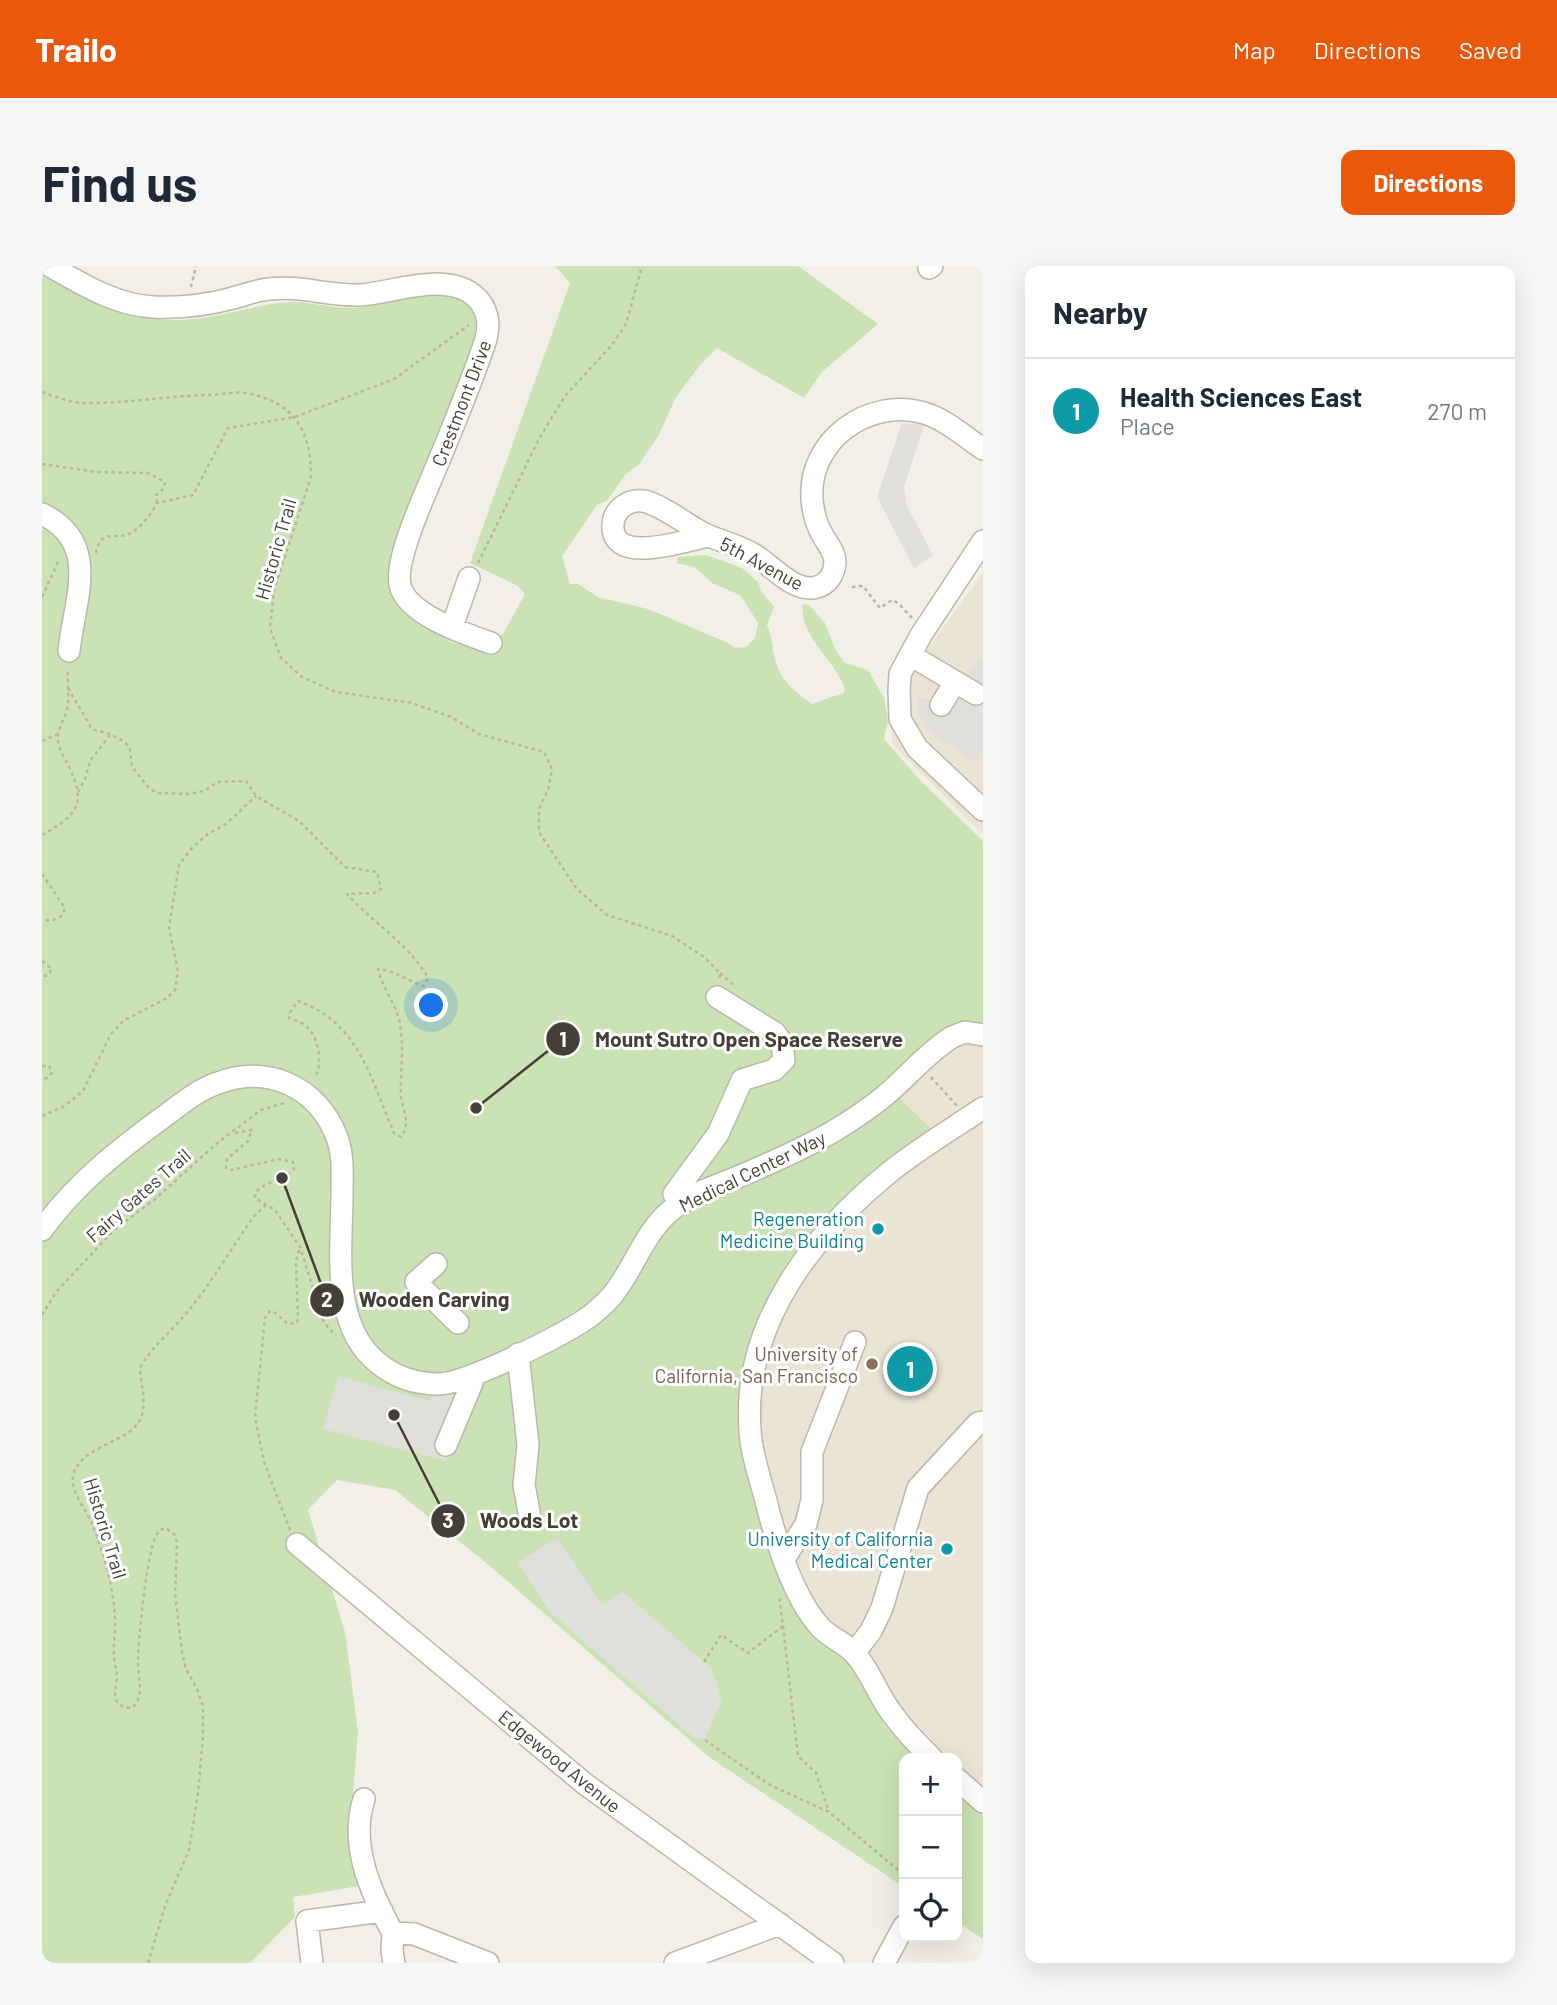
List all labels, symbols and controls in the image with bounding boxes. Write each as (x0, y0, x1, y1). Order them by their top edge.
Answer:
text: Trailo (35, 29, 117, 69)
text: Map (1233, 35, 1276, 64)
text: Directions (1314, 35, 1421, 64)
text: Saved (1459, 35, 1522, 64)
button: Directions (1341, 150, 1515, 215)
text: Find us (42, 153, 197, 212)
text: Nearby (1053, 294, 1148, 330)
street label: Crestmont Drive (426, 337, 496, 469)
text: Health Sciences East (1120, 381, 1362, 412)
text: 1 (1072, 397, 1080, 425)
text: 270 m (1427, 397, 1487, 425)
text: Place (1120, 412, 1175, 440)
street label: Historic Trail (250, 496, 300, 602)
street label: 5th Avenue (716, 531, 808, 595)
your location (414, 988, 448, 1022)
callout: Mount Sutro Open Space Reserve (546, 1018, 917, 1060)
text: 1 (559, 1026, 567, 1051)
text: Mount Sutro Open Space Reserve (595, 1026, 903, 1051)
street label: Medical Center Way (675, 1125, 829, 1216)
street label: Fairy Gates Trail (81, 1143, 195, 1247)
place label: Regeneration Medicine Building (720, 1207, 864, 1252)
marker: Regeneration Medicine Building (870, 1221, 886, 1237)
callout: Wooden Carving (309, 1279, 523, 1321)
text: 2 (321, 1286, 333, 1311)
text: Wooden Carving (358, 1286, 510, 1311)
place label: University of California, San Francisco (655, 1342, 858, 1387)
pin: 1 (887, 1343, 933, 1395)
marker: University of California, San Francisco (864, 1356, 880, 1372)
street label: Historic Trail (80, 1475, 132, 1581)
callout: Woods Lot (431, 1500, 592, 1542)
text: 3 (442, 1507, 454, 1532)
text: Woods Lot (480, 1507, 578, 1532)
place label: University of California Medical Center (747, 1527, 933, 1572)
marker: University of California Medical Center (939, 1541, 955, 1557)
street label: Edgewood Avenue (494, 1705, 626, 1817)
map controls (899, 1753, 962, 1942)
button: + (899, 1753, 962, 1816)
button: − (899, 1816, 962, 1879)
button: locate (899, 1879, 962, 1942)

